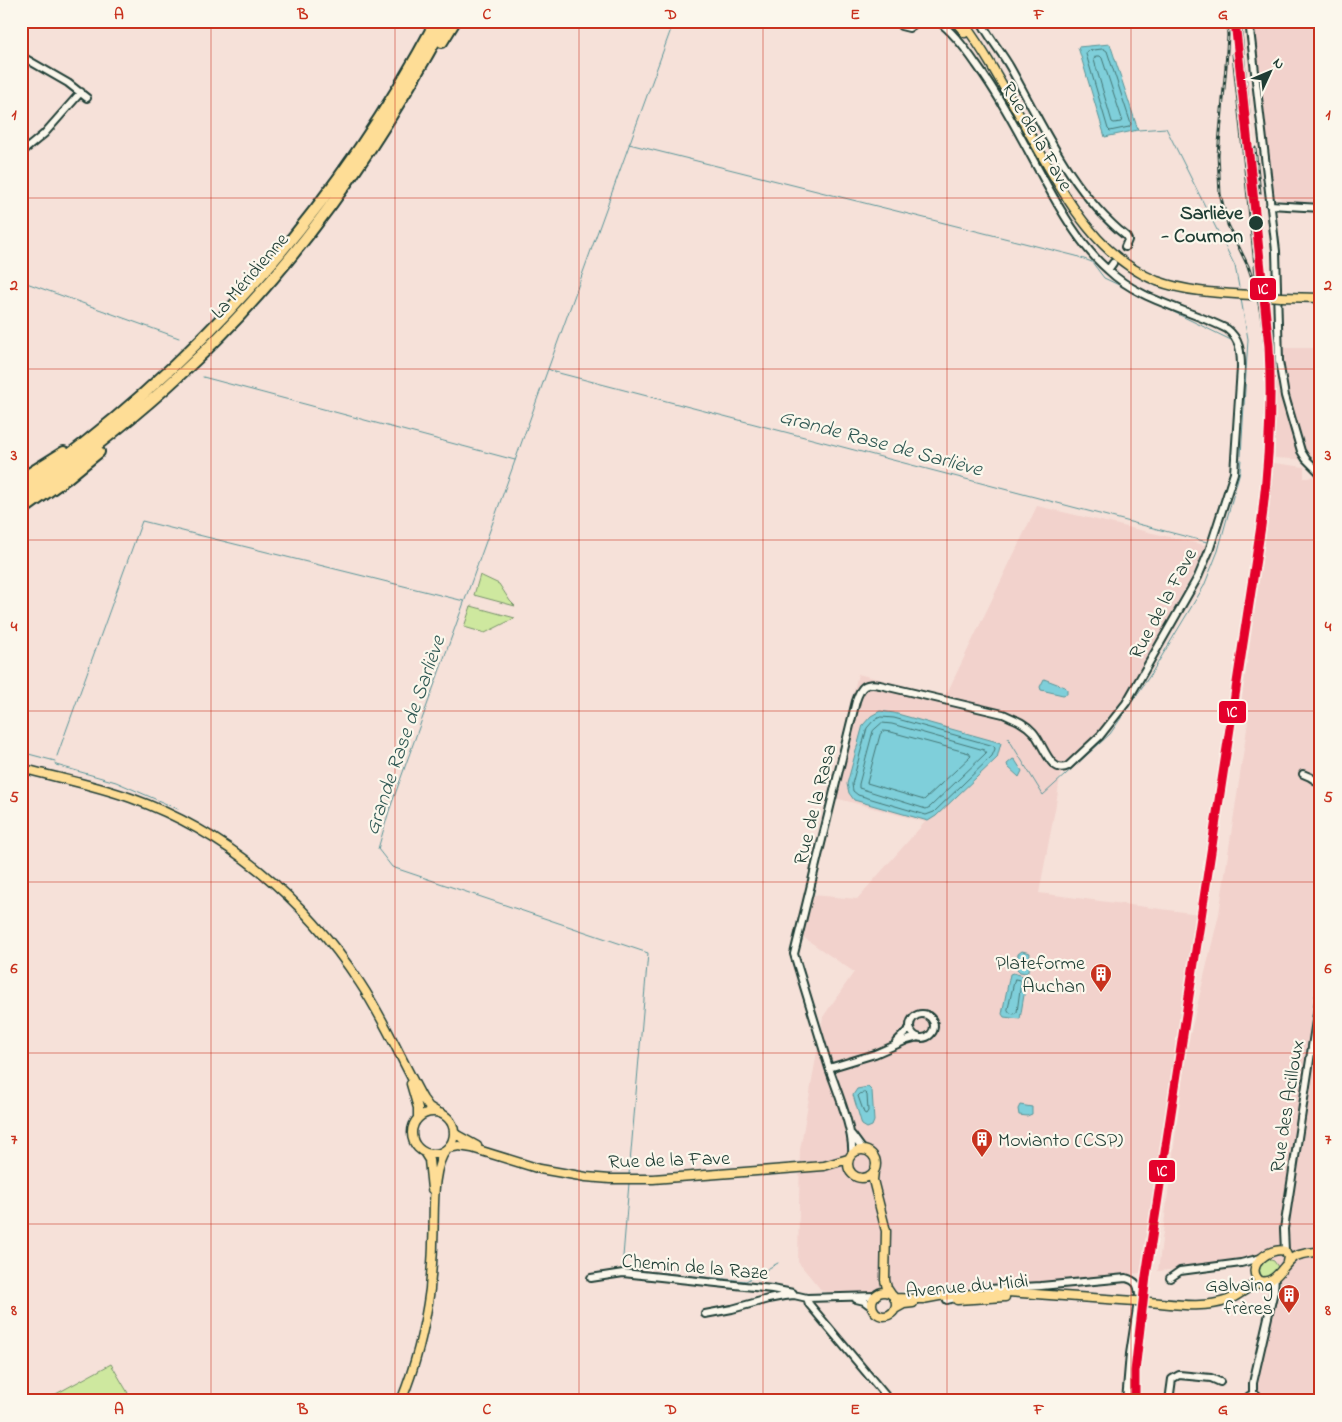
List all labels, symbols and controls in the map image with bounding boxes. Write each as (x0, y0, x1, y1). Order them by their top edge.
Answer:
text: A (114, 3, 124, 27)
text: B (297, 3, 309, 27)
text: C (483, 3, 492, 27)
text: D (664, 3, 677, 27)
text: E (850, 3, 860, 27)
text: F (1033, 3, 1045, 27)
text: G (1218, 3, 1228, 27)
north arrow (1244, 48, 1294, 98)
text: N (1267, 53, 1289, 75)
street label: Rue de la Fave (993, 77, 1079, 197)
text: 1 (11, 103, 17, 127)
text: 1 (1325, 103, 1331, 127)
place label: Sarliève - Cournon (1160, 200, 1244, 252)
marker: Sarliève - Cournon (1247, 214, 1265, 232)
street label: La Méridienne (205, 227, 297, 326)
text: 2 (9, 274, 18, 298)
text: 2 (1323, 274, 1332, 298)
line badge: IC (1249, 277, 1277, 301)
text: IC (1258, 280, 1269, 301)
water label: Grande Rase de Sarliève (776, 402, 987, 486)
text: 3 (10, 444, 18, 468)
text: 3 (1324, 444, 1332, 468)
street label: Rue de la Fave (1123, 544, 1206, 665)
text: 4 (10, 615, 18, 639)
text: 4 (1324, 615, 1332, 639)
water label: Grande Rase de Sarliève (358, 631, 455, 839)
line badge: IC (1218, 700, 1247, 724)
text: IC (1227, 703, 1238, 724)
street label: Rue de la Rasa (787, 741, 845, 868)
text: 5 (9, 786, 19, 810)
text: 5 (1323, 786, 1333, 810)
place label: Plateforme Auchan (996, 950, 1085, 1002)
text: 6 (9, 957, 18, 981)
text: 6 (1323, 957, 1332, 981)
building icon: Plateforme Auchan (1089, 962, 1113, 993)
street label: Rue des Acilloux (1264, 1038, 1313, 1175)
building icon: Movianto (CSP) (970, 1127, 994, 1158)
place label: Movianto (CSP) (998, 1127, 1123, 1156)
text: 7 (11, 1128, 18, 1152)
text: 7 (1325, 1128, 1332, 1152)
street label: Rue de la Fave (608, 1145, 730, 1178)
line badge: IC (1148, 1159, 1176, 1183)
text: IC (1157, 1162, 1168, 1183)
street label: Chemin de la Raze (620, 1248, 769, 1289)
street label: Avenue du Midi (905, 1268, 1030, 1307)
place label: Galvaing frères (1205, 1272, 1273, 1324)
building icon: Galvaing frères (1277, 1283, 1301, 1314)
text: 8 (10, 1299, 17, 1323)
text: 8 (1324, 1299, 1331, 1323)
text: A (114, 1398, 124, 1422)
text: B (297, 1398, 309, 1422)
text: C (483, 1398, 492, 1422)
text: D (664, 1398, 677, 1422)
text: E (850, 1398, 860, 1422)
text: F (1033, 1398, 1045, 1422)
text: G (1218, 1398, 1228, 1422)

